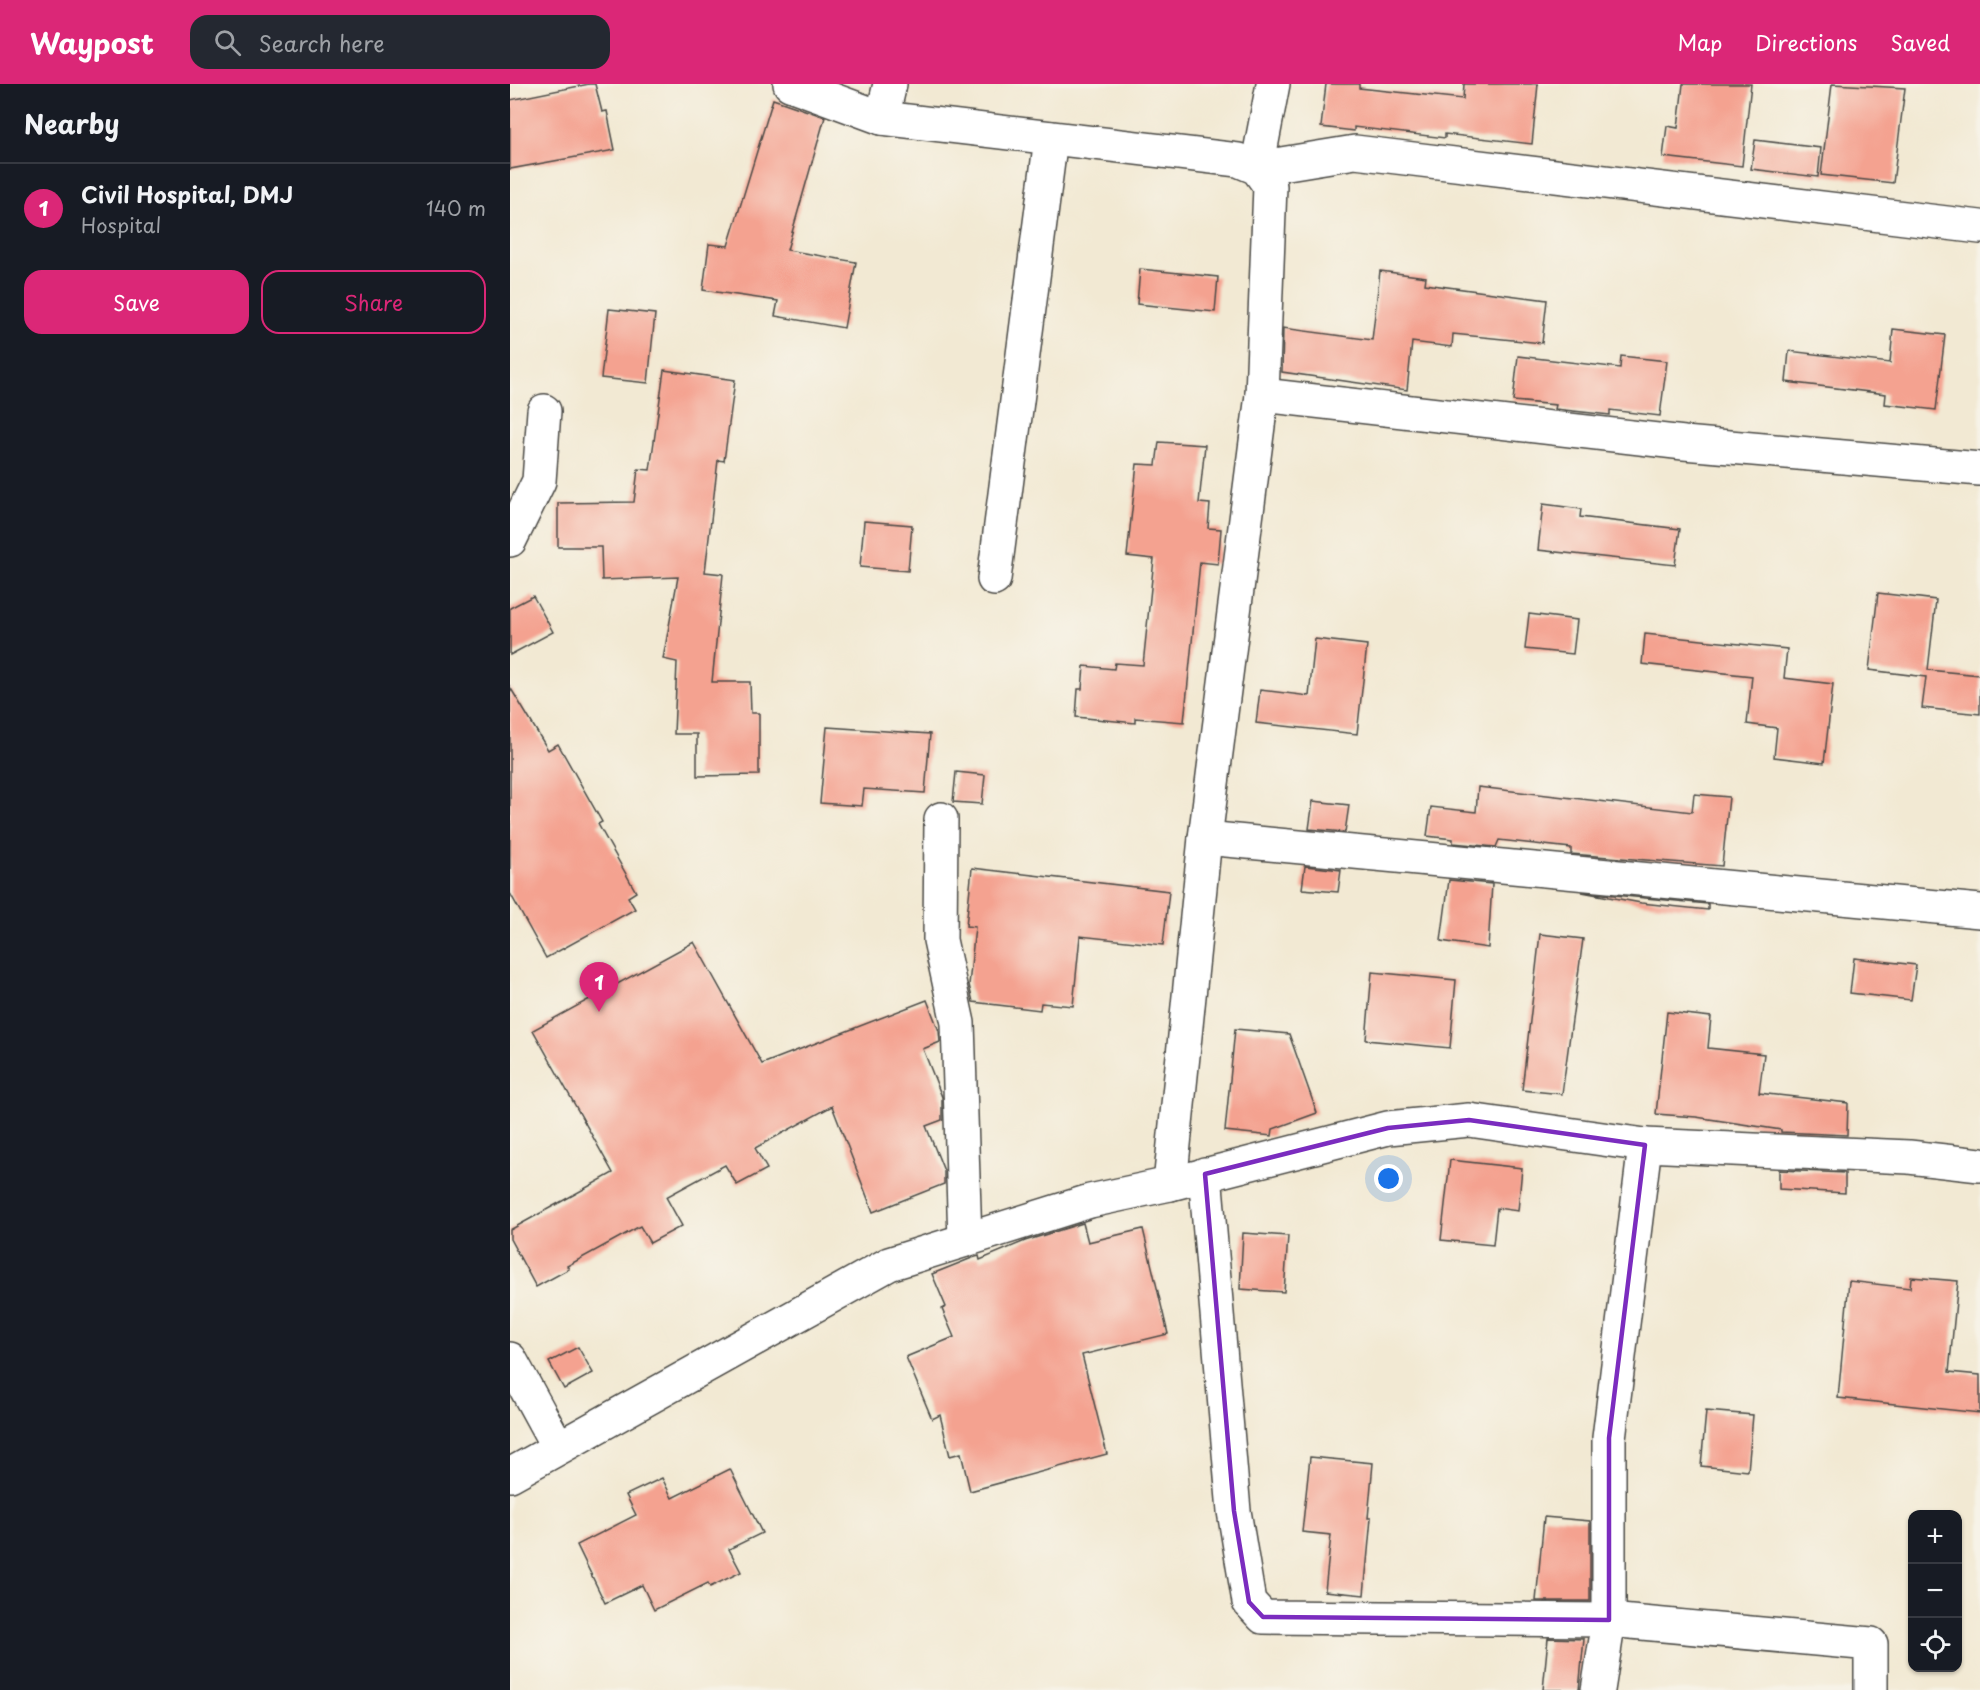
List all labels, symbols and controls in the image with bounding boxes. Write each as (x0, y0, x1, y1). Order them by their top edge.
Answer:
search box (190, 15, 610, 69)
text: Waypost (30, 21, 154, 64)
icon: search (211, 26, 244, 59)
text: Search here (259, 26, 385, 59)
text: Map (1677, 26, 1722, 58)
text: Directions (1755, 26, 1857, 58)
text: Saved (1890, 26, 1950, 58)
text: Nearby (24, 104, 119, 143)
text: Civil Hospital, DMJ (81, 177, 293, 210)
text: 1 (39, 193, 48, 223)
text: 140 m (426, 193, 486, 223)
text: Hospital (81, 210, 161, 240)
button: Save (24, 270, 249, 334)
button: Share (261, 270, 486, 334)
pin: 1 (580, 962, 619, 1012)
your location (1374, 1164, 1403, 1193)
map controls (1908, 1510, 1962, 1672)
button: + (1908, 1510, 1962, 1564)
button: − (1908, 1564, 1962, 1618)
button: locate (1908, 1618, 1962, 1672)

